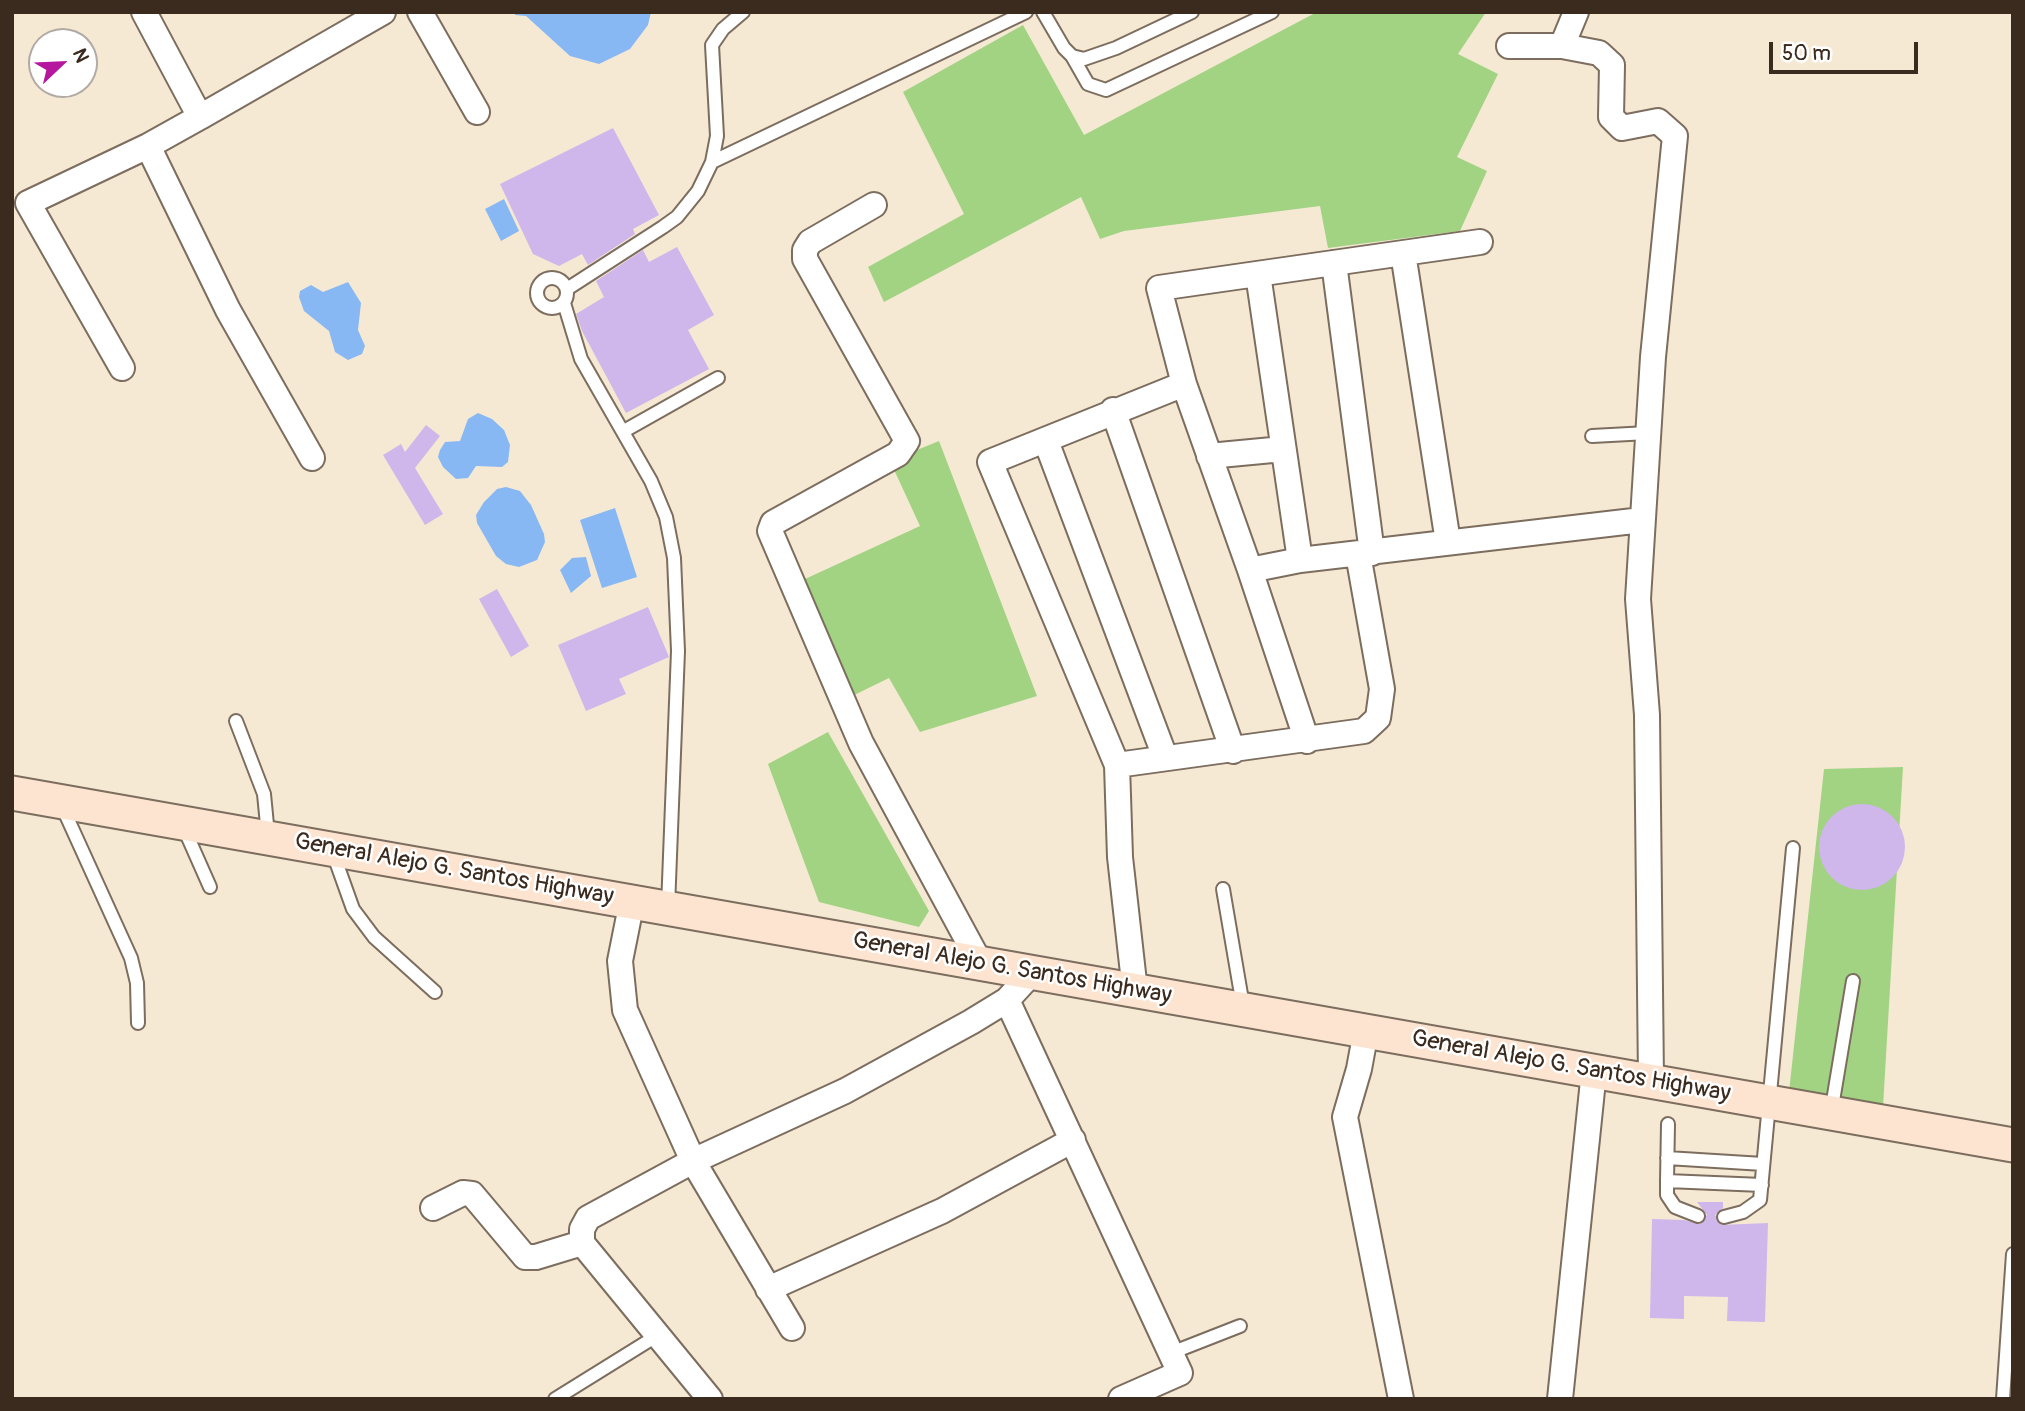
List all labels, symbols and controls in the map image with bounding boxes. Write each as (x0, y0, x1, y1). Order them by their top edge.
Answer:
north arrow (28, 28, 98, 98)
scale bar (1773, 28, 1922, 72)
text: 50 m (1782, 40, 1831, 67)
text: N (67, 45, 94, 66)
street label: General Alejo G. Santos Highway (292, 828, 616, 912)
street label: General Alejo G. Santos Highway (850, 927, 1174, 1011)
street label: General Alejo G. Santos Highway (1409, 1025, 1733, 1109)

